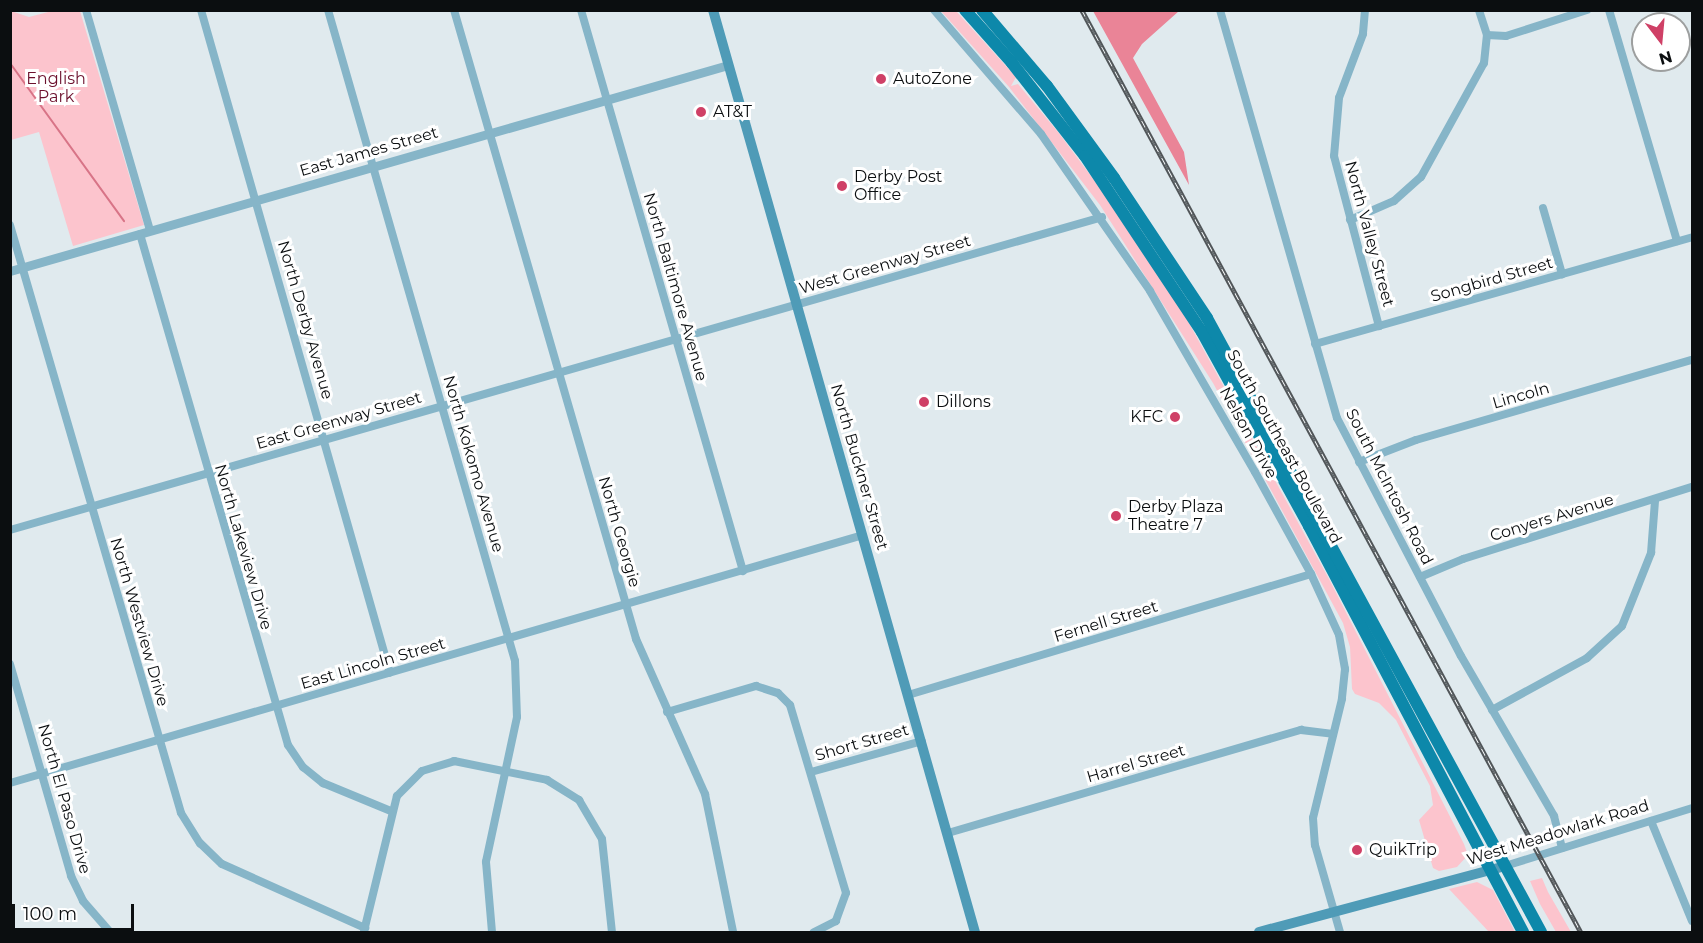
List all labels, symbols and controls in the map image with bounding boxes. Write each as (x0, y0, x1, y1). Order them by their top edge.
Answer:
north arrow (1631, 12, 1691, 72)
text: N (1657, 47, 1674, 69)
park label: English Park (26, 69, 86, 107)
place label: AutoZone (893, 69, 972, 89)
marker: AutoZone (874, 72, 888, 86)
place label: AT&T (713, 102, 752, 122)
marker: AT&T (694, 105, 708, 119)
street label: East James Street (298, 123, 440, 181)
street label: North Valley Street (1340, 159, 1398, 309)
place label: Derby Post Office (854, 167, 942, 205)
marker: Derby Post Office (835, 179, 849, 193)
street label: North Baltimore Avenue (639, 191, 711, 383)
street label: West Greenway Street (797, 231, 973, 299)
street label: North Derby Avenue (273, 238, 337, 402)
street label: Songbird Street (1429, 253, 1555, 307)
street label: South Southeast Boulevard (1223, 347, 1345, 547)
street label: North Kokomo Avenue (439, 373, 507, 555)
street label: Lincoln (1490, 379, 1552, 413)
street label: North Buckner Street (826, 382, 892, 552)
street label: Nelson Drive (1215, 384, 1281, 482)
street label: East Greenway Street (254, 388, 424, 454)
place label: Dillons (936, 392, 991, 412)
marker: Dillons (917, 395, 931, 409)
street label: South McIntosh Road (1341, 406, 1437, 568)
place label: KFC (1130, 407, 1163, 427)
marker: KFC (1168, 410, 1182, 424)
street label: North Lakeview Drive (210, 462, 276, 632)
street label: North Georgie (594, 474, 644, 590)
street label: Conyers Avenue (1488, 490, 1616, 546)
place label: Derby Plaza Theatre 7 (1128, 497, 1223, 535)
marker: Derby Plaza Theatre 7 (1109, 509, 1123, 523)
street label: North Westview Drive (106, 535, 172, 709)
street label: Fernell Street (1052, 597, 1160, 647)
street label: East Lincoln Street (298, 634, 448, 694)
street label: Short Street (813, 720, 911, 766)
street label: North El Paso Drive (33, 722, 95, 876)
street label: Harrel Street (1085, 741, 1187, 787)
street label: West Meadowlark Road (1465, 796, 1651, 870)
place label: QuikTrip (1369, 840, 1437, 860)
marker: QuikTrip (1350, 843, 1364, 857)
scale bar (15, 892, 136, 930)
text: 100 m (23, 903, 77, 925)

